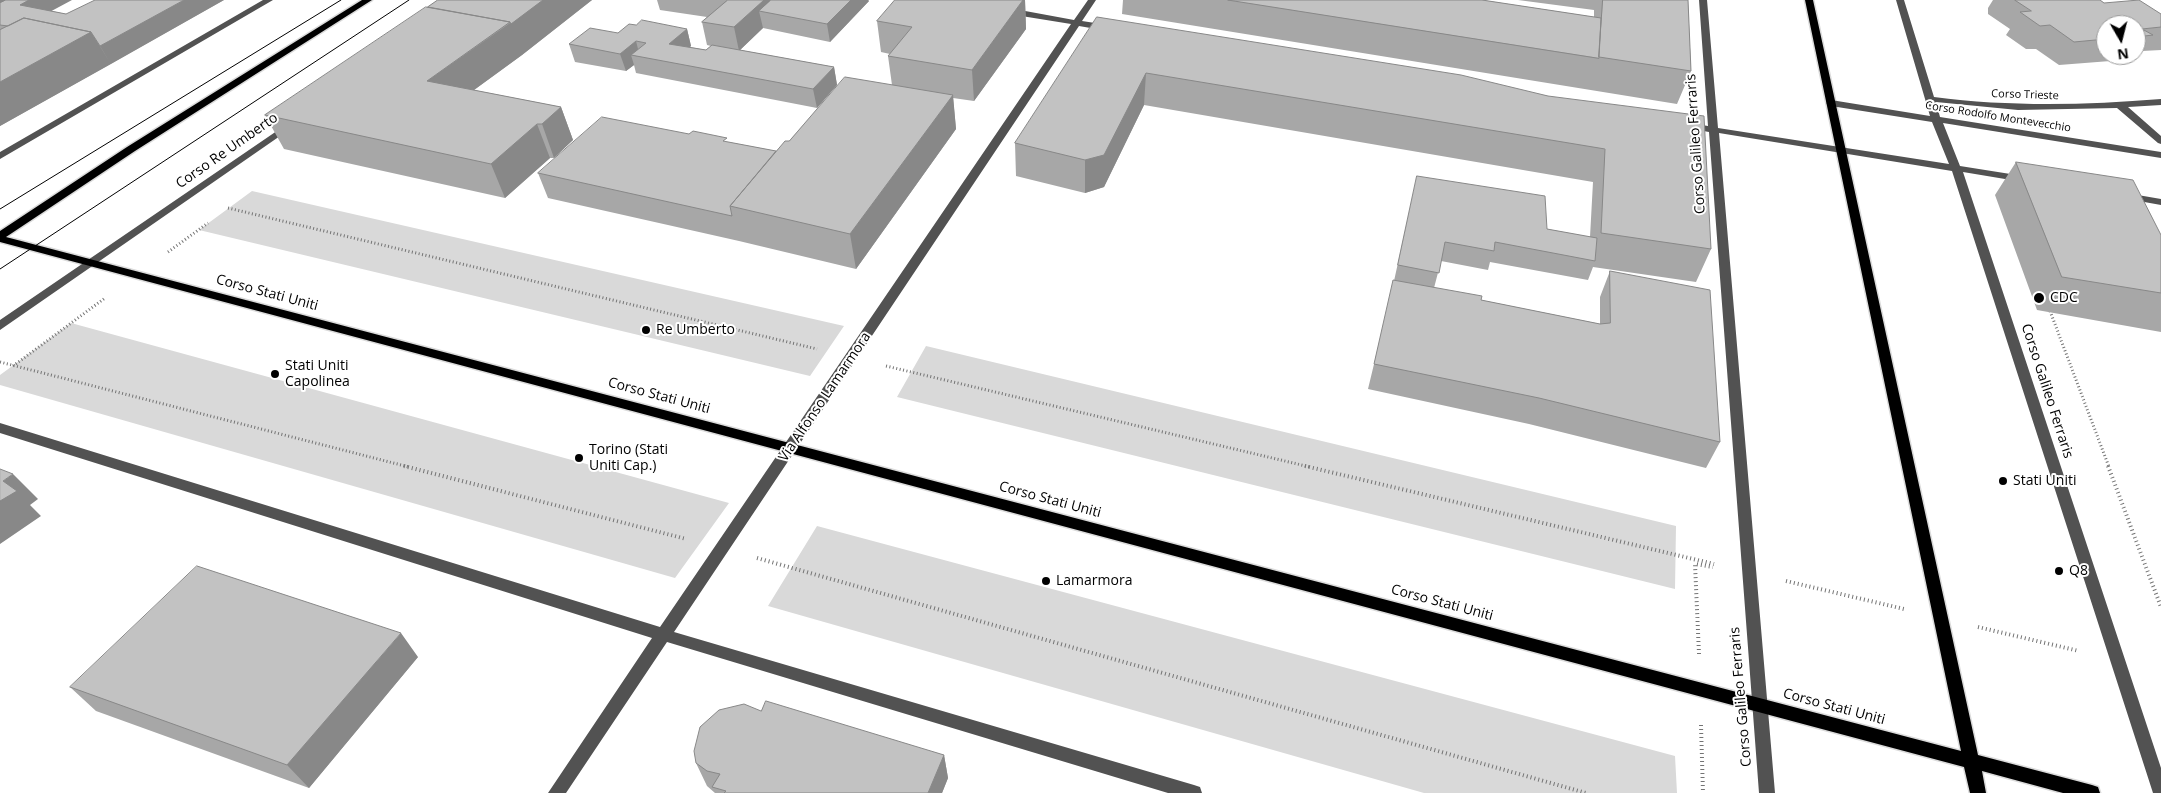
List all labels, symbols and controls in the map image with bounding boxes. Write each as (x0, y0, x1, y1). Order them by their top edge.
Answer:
north arrow (2096, 15, 2146, 65)
text: N (2116, 44, 2130, 65)
street label: Corso Galileo Ferraris (1683, 73, 1709, 215)
street label: Corso Trieste (1991, 87, 2059, 103)
street label: Corso Rodolfo Montevecchio (1924, 99, 2072, 135)
street label: Corso Re Umberto (173, 110, 281, 192)
street label: Corso Stati Uniti (214, 271, 320, 315)
place label: CDC (2050, 290, 2078, 306)
marker: CDC (2032, 291, 2046, 305)
place label: Re Umberto (656, 322, 735, 338)
street label: Corso Galileo Ferraris (2017, 322, 2077, 460)
marker: Re Umberto (640, 324, 652, 336)
street label: Via Alfonso Lamarmora (775, 329, 875, 465)
place label: Stati Uniti Capolinea (285, 358, 350, 391)
marker: Stati Uniti Capolinea (269, 368, 281, 380)
street label: Corso Stati Uniti (606, 374, 712, 418)
place label: Torino (Stati Uniti Cap.) (589, 442, 668, 474)
marker: Torino (Stati Uniti Cap.) (573, 452, 585, 464)
place label: Stati Uniti (2013, 473, 2076, 489)
marker: Stati Uniti (1997, 475, 2009, 487)
street label: Corso Stati Uniti (997, 478, 1103, 522)
place label: Q8 (2069, 563, 2088, 579)
marker: Q8 (2053, 565, 2065, 577)
place label: Lamarmora (1056, 573, 1132, 589)
marker: Lamarmora (1040, 575, 1052, 587)
street label: Corso Stati Uniti (1389, 581, 1495, 625)
street label: Corso Galileo Ferraris (1727, 626, 1755, 768)
street label: Corso Stati Uniti (1781, 685, 1887, 729)

